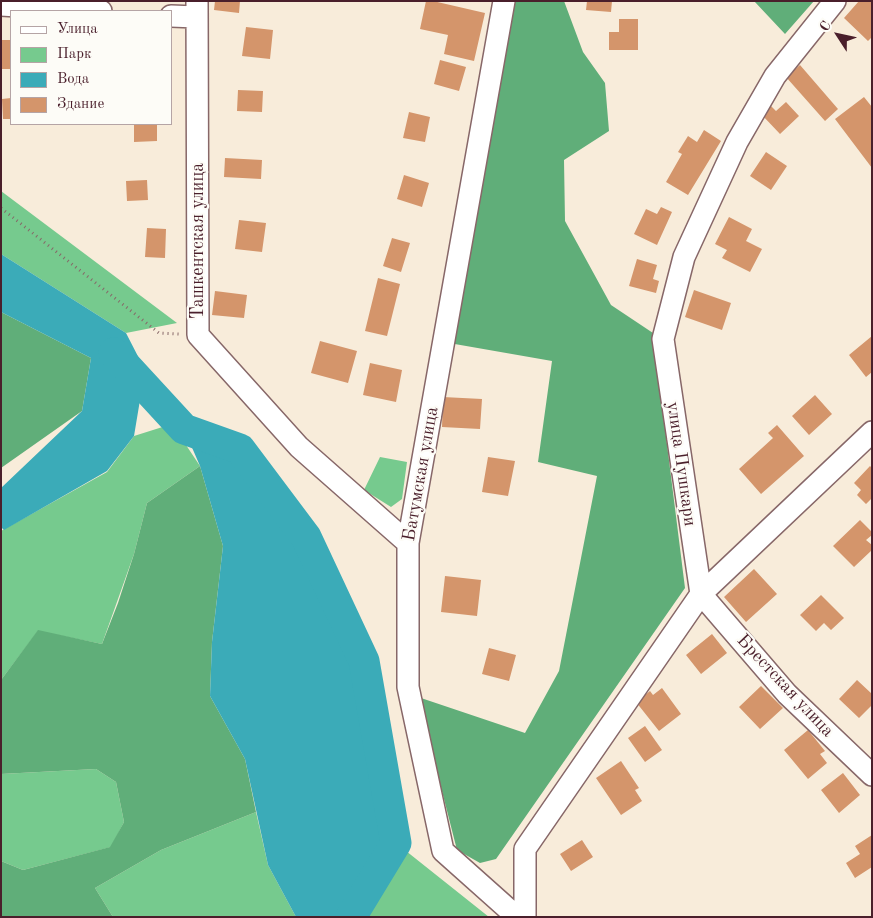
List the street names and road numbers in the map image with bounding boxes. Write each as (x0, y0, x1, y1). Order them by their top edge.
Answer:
street label: Ташкентская улица (187, 163, 209, 319)
street label: улица Пушкари (662, 400, 700, 528)
street label: Батумская улица (399, 405, 443, 543)
street label: Брестская улица (732, 630, 838, 742)

